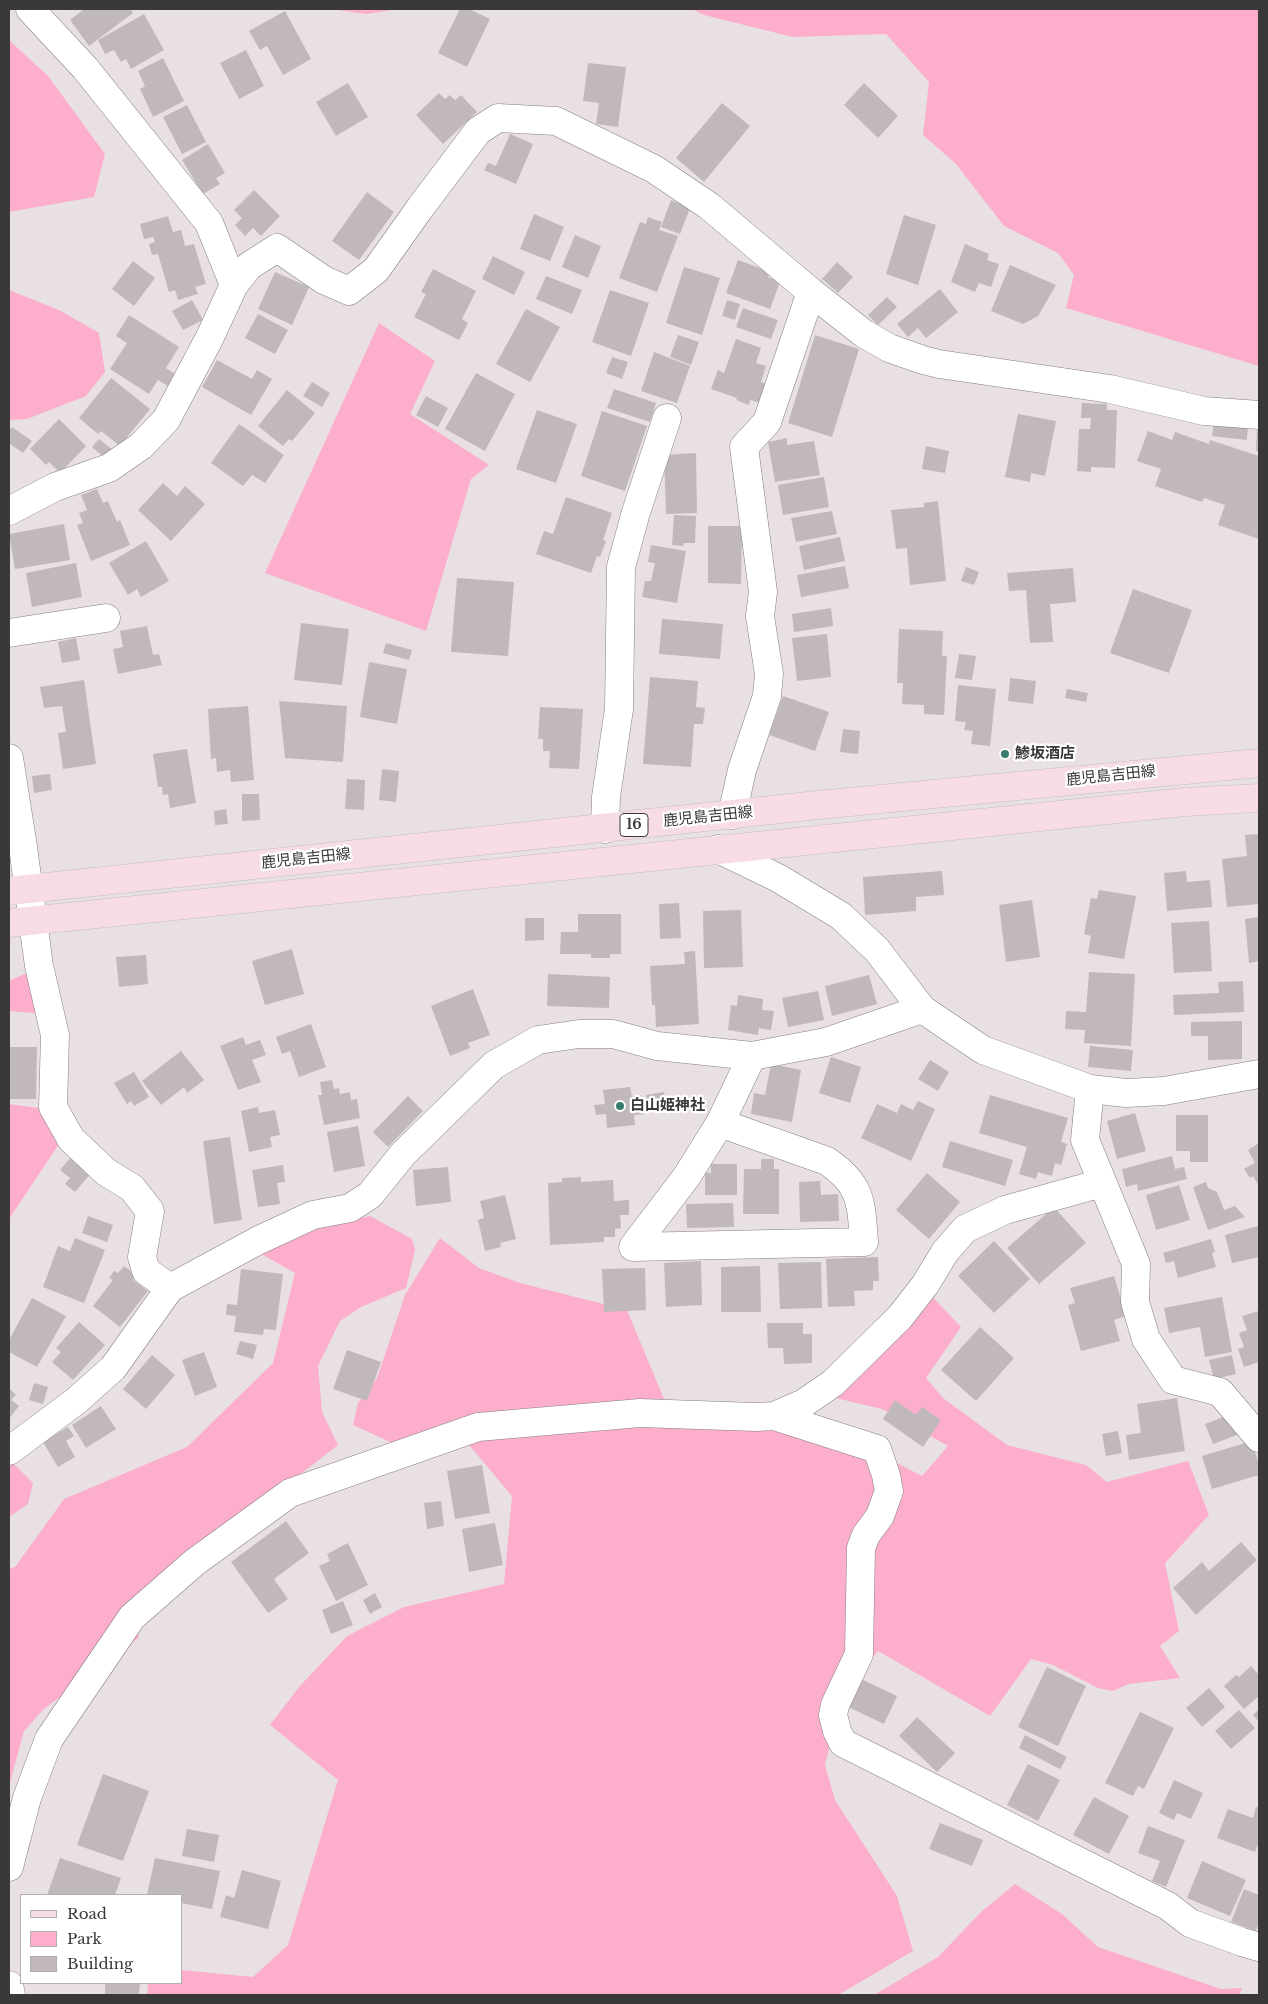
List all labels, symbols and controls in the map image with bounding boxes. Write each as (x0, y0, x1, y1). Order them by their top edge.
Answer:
place label: 鯵坂酒店 (1015, 745, 1075, 763)
marker: 鯵坂酒店 (999, 748, 1011, 760)
street label: 鹿児島吉田線 (1065, 762, 1157, 790)
street label: 鹿児島吉田線 (662, 803, 754, 831)
road number: 16 (620, 814, 648, 836)
street label: 鹿児島吉田線 (260, 845, 352, 873)
place label: 白山姫神社 (630, 1097, 705, 1115)
marker: 白山姫神社 (614, 1100, 626, 1112)
legend (20, 1894, 182, 1984)
text: Road (67, 1904, 107, 1923)
text: Park (67, 1929, 102, 1948)
text: Building (67, 1954, 133, 1973)

